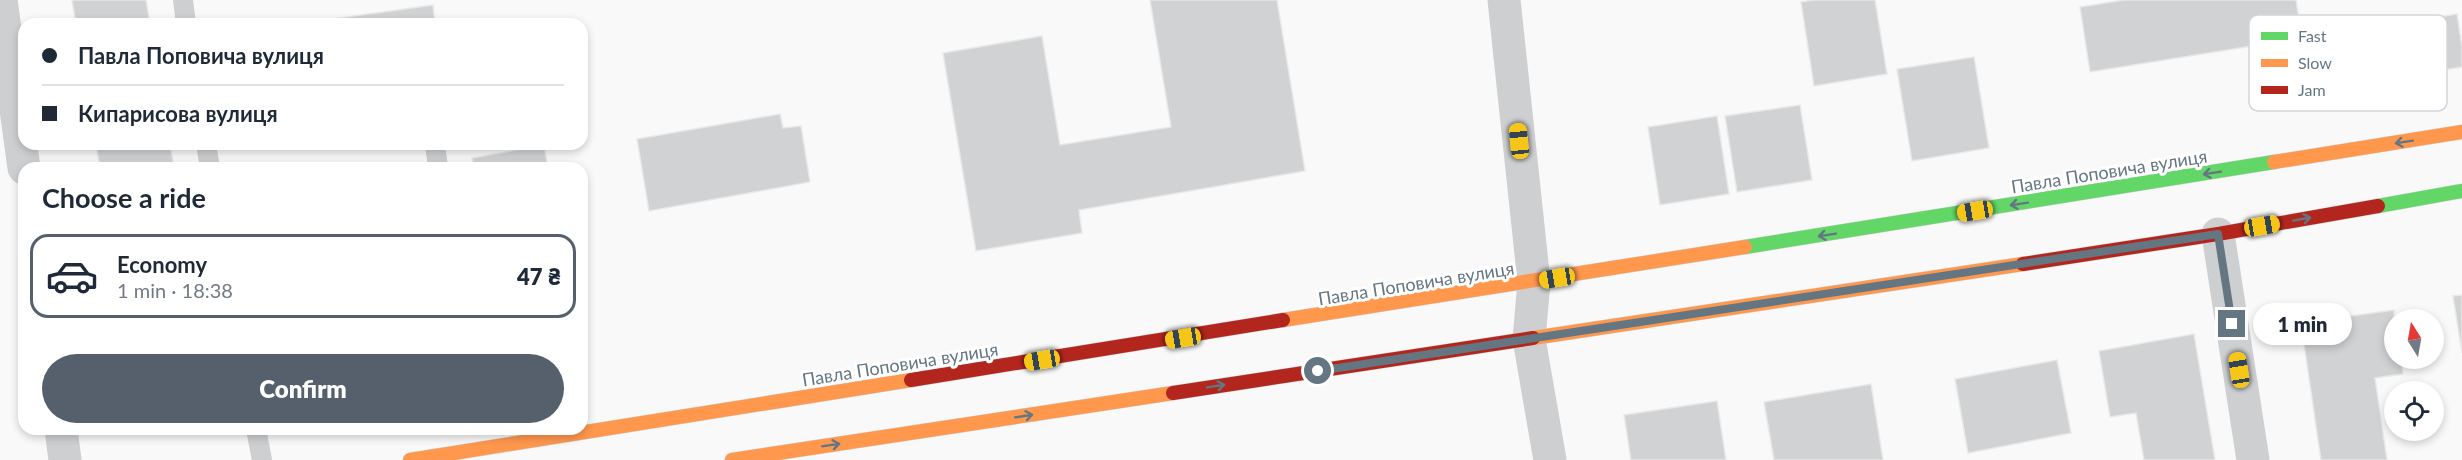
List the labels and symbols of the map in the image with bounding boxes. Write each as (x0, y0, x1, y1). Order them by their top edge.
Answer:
legend (2249, 15, 2447, 111)
text: Fast (2298, 26, 2327, 45)
text: Slow (2298, 53, 2332, 72)
text: Jam (2298, 80, 2326, 99)
car (1508, 122, 1530, 160)
one-way arrow (2395, 136, 2415, 147)
street label: Павла Поповича вулиця (2009, 145, 2209, 197)
one-way arrow (2202, 167, 2222, 178)
one-way arrow (2010, 198, 2030, 209)
car (1956, 199, 1994, 223)
one-way arrow (2291, 213, 2311, 224)
car (2243, 214, 2281, 238)
one-way arrow (1817, 229, 1837, 240)
street label: Павла Поповича вулиця (1316, 257, 1516, 309)
car (1538, 266, 1576, 290)
callout: 1 min (2253, 303, 2352, 345)
north arrow (2384, 309, 2444, 369)
route end (2218, 310, 2245, 337)
car (1164, 326, 1202, 350)
street label: Павла Поповича вулиця (800, 338, 1000, 390)
car (1023, 348, 1061, 372)
car (2227, 351, 2251, 389)
route start (1304, 357, 1331, 384)
one-way arrow (1206, 381, 1226, 392)
one-way arrow (1013, 410, 1033, 421)
one-way arrow (820, 439, 840, 450)

